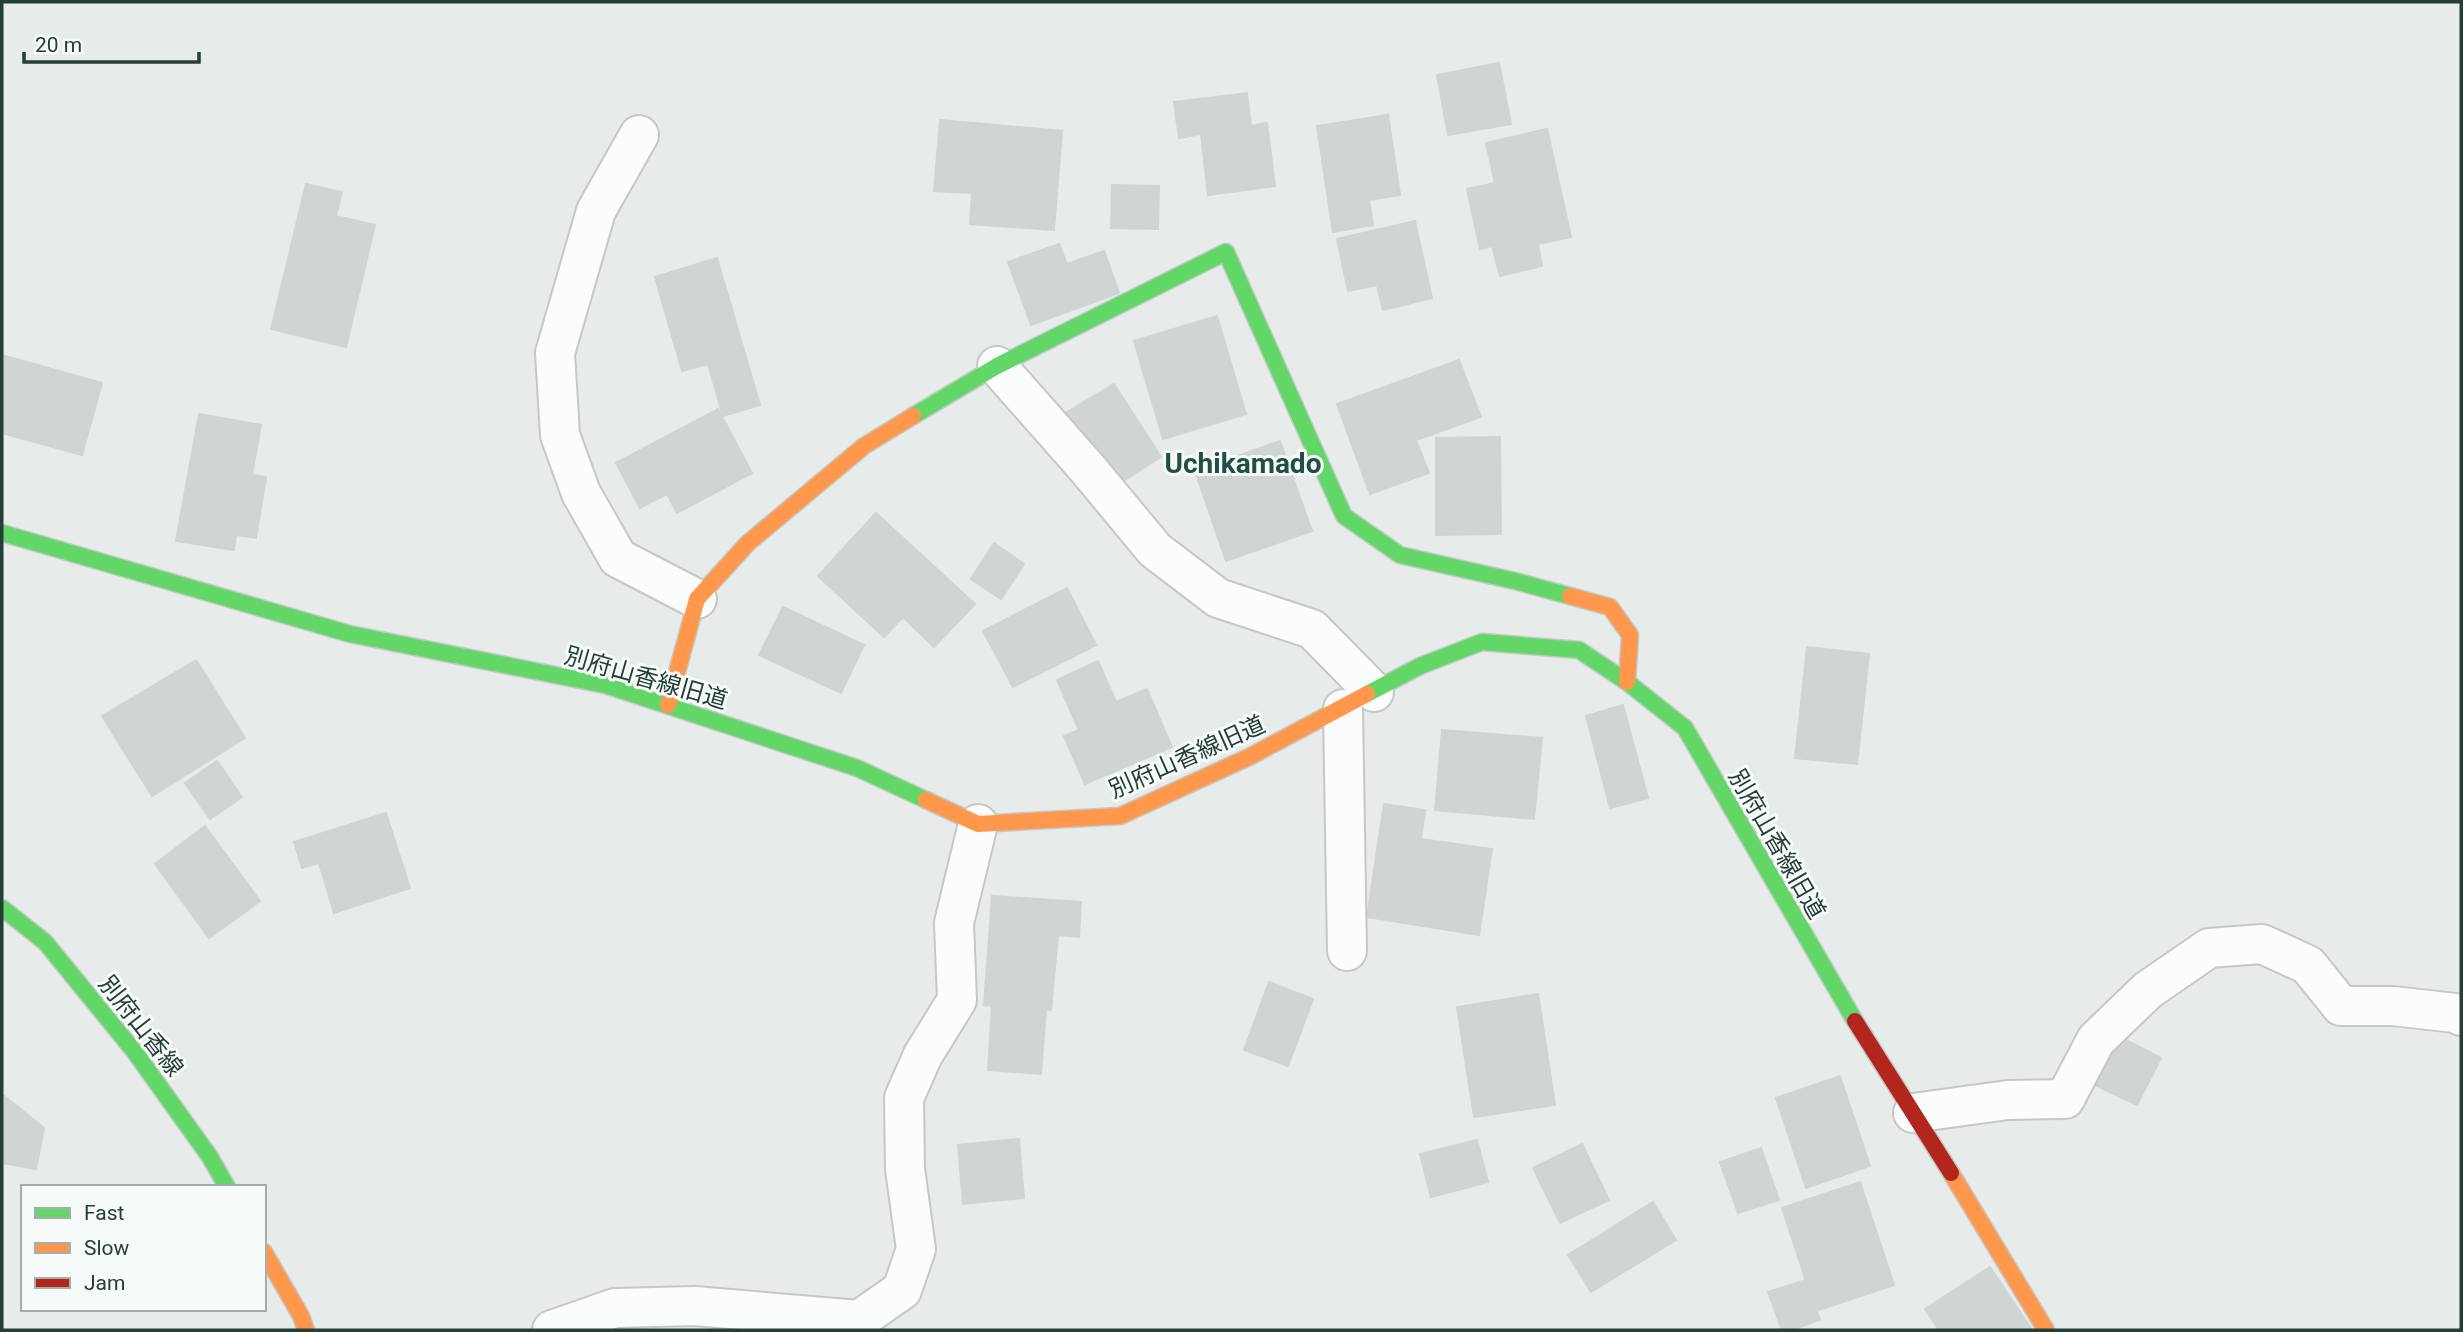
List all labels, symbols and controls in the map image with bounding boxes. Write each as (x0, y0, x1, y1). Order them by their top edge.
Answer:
scale bar (24, 21, 200, 65)
text: 20 m (35, 33, 82, 57)
district label: Uchikamado (1165, 447, 1321, 480)
street label: 別府山香線旧道 (561, 641, 731, 715)
street label: 別府山香線旧道 (1105, 710, 1269, 804)
street label: 別府山香線旧道 (1723, 764, 1831, 924)
street label: 別府山香線 (93, 970, 189, 1082)
legend (21, 1185, 266, 1311)
text: Fast (84, 1201, 125, 1225)
text: Slow (84, 1236, 130, 1260)
text: Jam (84, 1271, 125, 1295)

